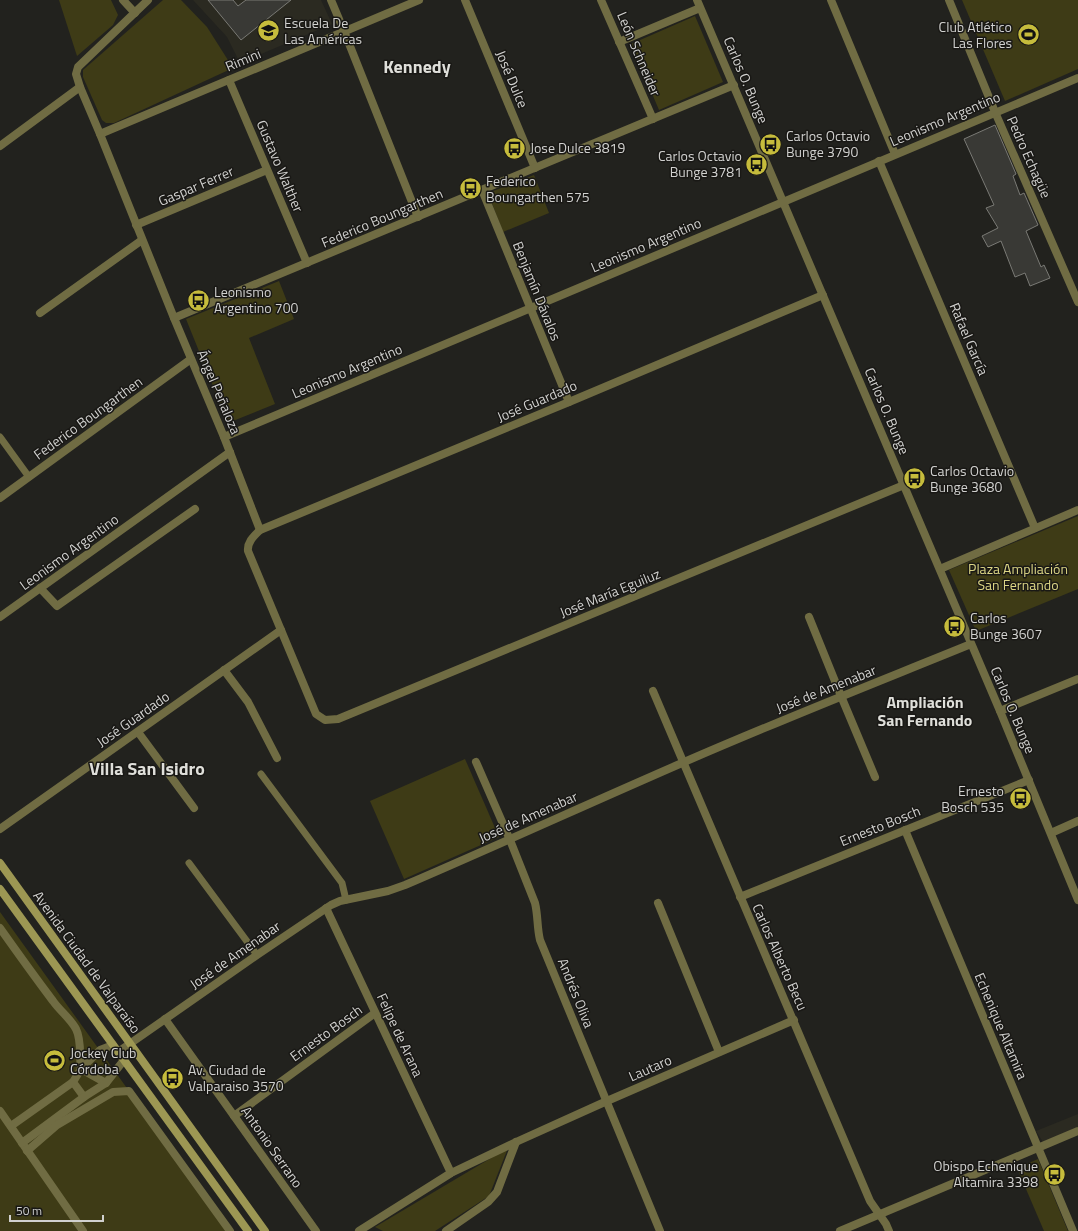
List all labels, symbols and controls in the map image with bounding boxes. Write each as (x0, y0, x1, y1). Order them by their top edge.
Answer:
street label: León Schneider (612, 8, 667, 99)
place label: Escuela De Las Américas (284, 12, 362, 49)
place label: Club Atlético Las Flores (939, 16, 1012, 53)
school or university icon: Escuela De Las Américas (256, 18, 282, 44)
sports icon: Club Atlético Las Flores (1015, 22, 1041, 48)
street label: Carlos O. Bunge (719, 33, 774, 127)
street label: Rimini (222, 43, 264, 76)
street label: José Dulce (491, 47, 534, 111)
district label: Kennedy (383, 53, 451, 80)
street label: Leonismo Argentino (886, 86, 1003, 151)
street label: Pedro Echagüe (1002, 112, 1057, 201)
street label: Gustavo Walther (252, 116, 309, 215)
place label: Carlos Octavio Bunge 3790 (786, 125, 870, 162)
bus stop icon: Carlos Octavio Bunge 3790 (757, 131, 783, 157)
bus stop icon: Jose Dulce 3819 (502, 135, 528, 161)
place label: Jose Dulce 3819 (530, 137, 625, 158)
place label: Carlos Octavio Bunge 3781 (658, 145, 742, 182)
bus stop icon: Carlos Octavio Bunge 3781 (744, 151, 770, 177)
street label: Gaspar Ferrer (155, 160, 237, 211)
place label: Federico Boungarthen 575 (486, 170, 590, 207)
bus stop icon: Federico Boungarthen 575 (457, 176, 483, 202)
street label: Federico Boungarthen (318, 182, 446, 253)
street label: Leonismo Argentino (587, 212, 704, 277)
street label: Benjamín Dávalos (508, 238, 567, 344)
place label: Leonismo Argentino 700 (214, 281, 298, 318)
bus stop icon: Leonismo Argentino 700 (185, 287, 211, 313)
street label: Rafael García (945, 299, 994, 378)
street label: Leonismo Argentino (288, 338, 405, 403)
street label: Ángel Peñaloza (192, 346, 247, 437)
street label: Carlos O. Bunge (860, 364, 915, 458)
street label: Federico Boungarthen (29, 371, 147, 464)
street label: José Guardado (494, 374, 580, 427)
place label: Carlos Octavio Bunge 3680 (930, 460, 1014, 497)
bus stop icon: Carlos Octavio Bunge 3680 (902, 466, 928, 492)
street label: Leonismo Argentino (15, 508, 123, 595)
park label: Plaza Ampliación San Fernando (968, 558, 1068, 595)
street label: José María Eguiluz (556, 563, 663, 622)
place label: Carlos Bunge 3607 (970, 607, 1042, 644)
bus stop icon: Carlos Bunge 3607 (941, 613, 967, 639)
street label: José de Amenabar (773, 659, 879, 718)
street label: Carlos O. Bunge (986, 663, 1041, 757)
street label: José Guardado (92, 686, 174, 752)
district label: Ampliación San Fernando (878, 690, 972, 732)
district label: Villa San Isidro (89, 755, 205, 782)
place label: Ernesto Bosch 535 (941, 780, 1004, 817)
street label: José de Amenabar (475, 785, 581, 848)
bus stop icon: Ernesto Bosch 535 (1007, 786, 1033, 812)
street label: Ernesto Bosch (836, 800, 923, 851)
street label: Avenida Ciudad de Valparaíso (28, 886, 146, 1037)
street label: Carlos Alberto Becu (747, 900, 813, 1014)
street label: José de Amenabar (185, 915, 284, 994)
street label: Andrés Oliva (553, 955, 600, 1031)
street label: Echenique Altamira (970, 969, 1033, 1082)
street label: Felipe de Arana (372, 989, 429, 1080)
street label: Ernesto Bosch (285, 999, 366, 1066)
place label: Jockey Club Córdoba (70, 1042, 136, 1079)
sports icon: Jockey Club Córdoba (41, 1048, 67, 1074)
street label: Lautaro (625, 1049, 675, 1086)
place label: Av. Ciudad de Valparaiso 3570 (188, 1059, 284, 1096)
bus stop icon: Av. Ciudad de Valparaiso 3570 (159, 1065, 185, 1091)
street label: Antonio Serrano (236, 1102, 308, 1192)
place label: Obispo Echenique Altamira 3398 (933, 1155, 1038, 1192)
bus stop icon: Obispo Echenique Altamira 3398 (1041, 1161, 1067, 1187)
scale bar (10, 1197, 103, 1223)
text: 50 m (16, 1201, 42, 1220)

